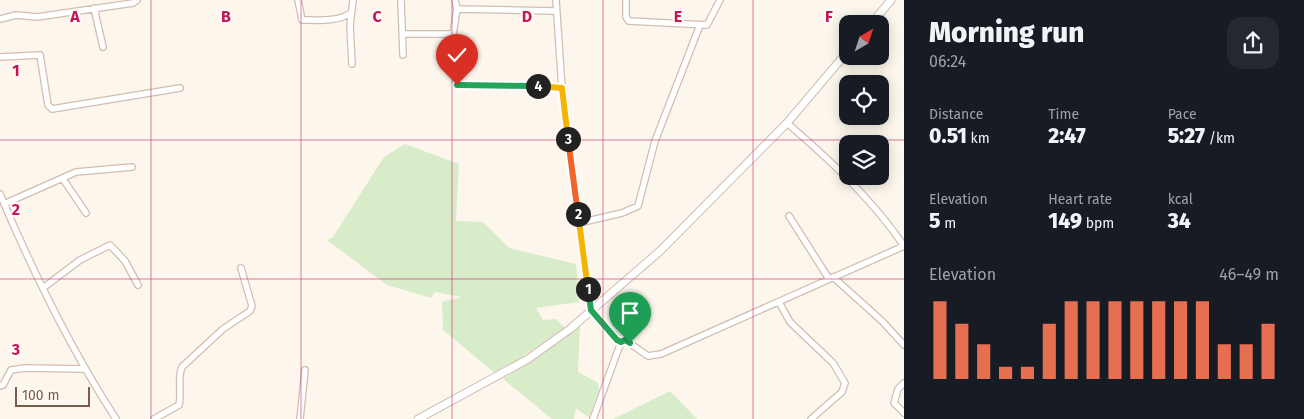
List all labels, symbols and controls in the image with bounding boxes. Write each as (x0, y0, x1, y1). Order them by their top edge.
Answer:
text: A (69, 7, 80, 26)
text: B (221, 7, 231, 26)
text: C (372, 7, 382, 26)
text: D (522, 7, 532, 26)
text: E (674, 7, 682, 26)
text: F (825, 7, 833, 26)
north arrow (839, 15, 889, 65)
map controls (839, 15, 889, 185)
text: Morning run (929, 16, 1084, 49)
button: share (1227, 17, 1279, 69)
pin (436, 34, 478, 85)
icon: check (443, 41, 471, 69)
text: 06:24 (929, 52, 966, 71)
text: 1 (12, 61, 20, 80)
pin: 4 (526, 74, 550, 98)
button: locate (839, 75, 889, 125)
text: 4 (535, 78, 542, 95)
text: Distance (929, 106, 983, 123)
text: Time (1048, 106, 1079, 123)
text: Pace (1168, 106, 1197, 123)
text: 0.51 (929, 123, 967, 149)
text: 2:47 (1048, 123, 1086, 149)
text: 5:27 (1168, 123, 1205, 149)
pin: 3 (556, 126, 580, 152)
text: km (967, 130, 990, 147)
text: /km (1205, 130, 1235, 147)
text: 3 (565, 131, 572, 148)
button: layers (839, 135, 889, 185)
text: Elevation (929, 191, 988, 208)
text: Heart rate (1048, 191, 1112, 208)
text: kcal (1168, 191, 1193, 208)
text: 2 (12, 200, 20, 219)
pin: 2 (566, 202, 590, 226)
text: 2 (575, 206, 582, 223)
text: 5 (929, 208, 940, 234)
text: 149 (1048, 208, 1082, 234)
text: 34 (1168, 208, 1191, 234)
text: m (940, 215, 956, 232)
text: bpm (1082, 215, 1114, 232)
text: Elevation (929, 265, 996, 284)
text: 46–49 m (1219, 265, 1279, 284)
pin: 1 (576, 276, 600, 302)
text: 1 (585, 281, 592, 298)
pin (609, 292, 651, 343)
icon: arrive (616, 299, 644, 327)
text: 3 (11, 340, 20, 359)
scale bar (15, 384, 90, 407)
text: 100 m (22, 387, 59, 404)

